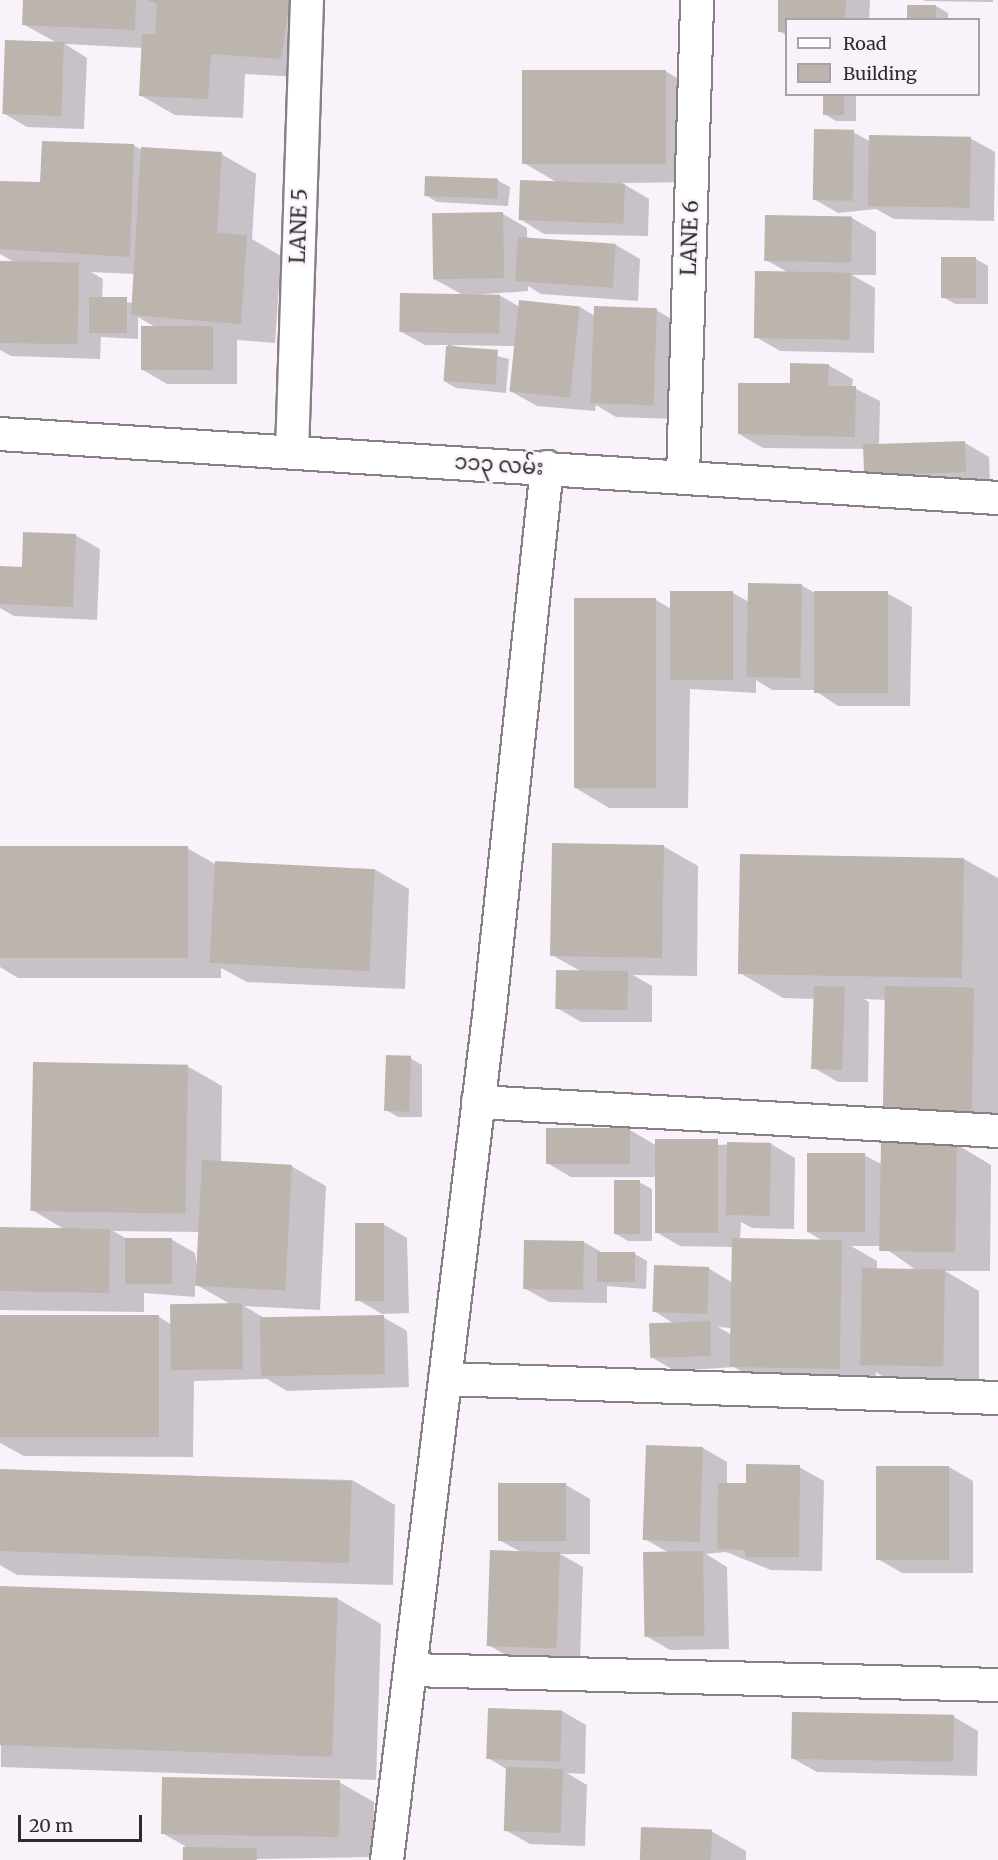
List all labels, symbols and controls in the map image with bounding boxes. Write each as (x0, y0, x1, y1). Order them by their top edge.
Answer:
legend (785, 18, 980, 96)
text: Road (843, 32, 887, 55)
text: Building (843, 62, 917, 85)
street label: LANE 5 (285, 188, 313, 264)
street label: LANE 6 (676, 200, 704, 276)
street label: ၁၁၃ လမ်း (454, 449, 544, 481)
scale bar (21, 1803, 146, 1841)
text: 20 m (29, 1814, 73, 1837)

